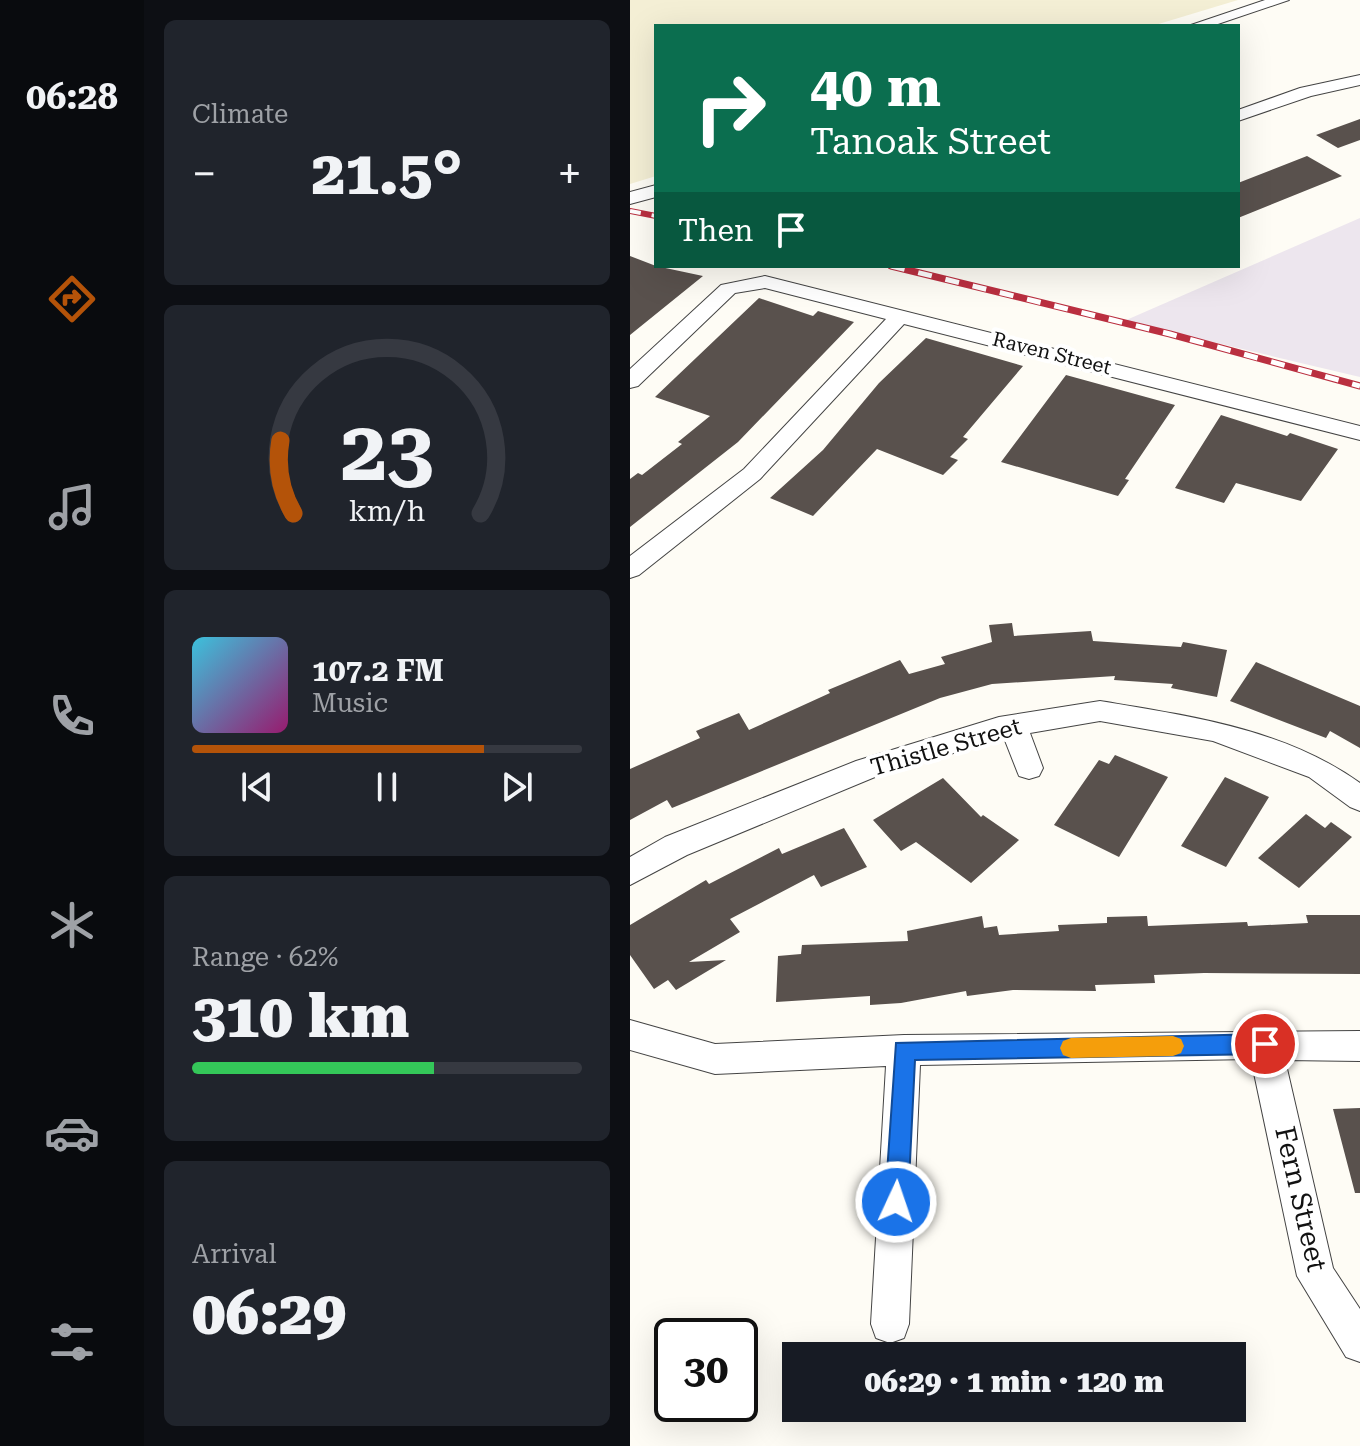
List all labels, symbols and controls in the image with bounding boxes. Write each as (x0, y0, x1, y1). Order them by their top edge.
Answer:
text: 40 m (810, 54, 941, 120)
icon: right (678, 56, 782, 160)
text: 06:28 (26, 76, 118, 118)
text: Climate (192, 99, 288, 129)
text: Tanoak Street (810, 121, 1051, 163)
text: 21.5° (312, 138, 462, 209)
text: − (192, 148, 217, 200)
text: + (557, 148, 582, 200)
icon: arrive (769, 208, 813, 252)
text: Then (678, 213, 753, 248)
icon: directions (44, 271, 100, 327)
street label: Raven Street (990, 327, 1114, 379)
text: 23 (340, 402, 434, 499)
icon: music (44, 479, 100, 535)
text: km/h (349, 494, 425, 528)
text: 107.2 FM (312, 653, 444, 688)
icon: phone (44, 688, 100, 744)
text: Music (312, 688, 388, 718)
street label: Thistle Street (868, 712, 1024, 782)
icon: previous (235, 765, 279, 809)
icon: pause (365, 765, 409, 809)
icon: next (495, 765, 539, 809)
icon: climate (44, 897, 100, 953)
text: Range · 62% (192, 942, 338, 972)
text: 310 km (192, 981, 409, 1052)
pin (1231, 1010, 1299, 1078)
icon: arrive (1243, 1022, 1287, 1066)
icon: car (44, 1105, 100, 1161)
street label: Fern Street (1268, 1123, 1334, 1275)
position arrow (854, 1160, 938, 1244)
text: Arrival (192, 1239, 277, 1269)
text: 06:29 (192, 1278, 346, 1349)
icon: filters (44, 1314, 100, 1370)
speed limit sign: 30 (654, 1318, 758, 1422)
text: 06:29 · 1 min · 120 m (864, 1364, 1164, 1399)

